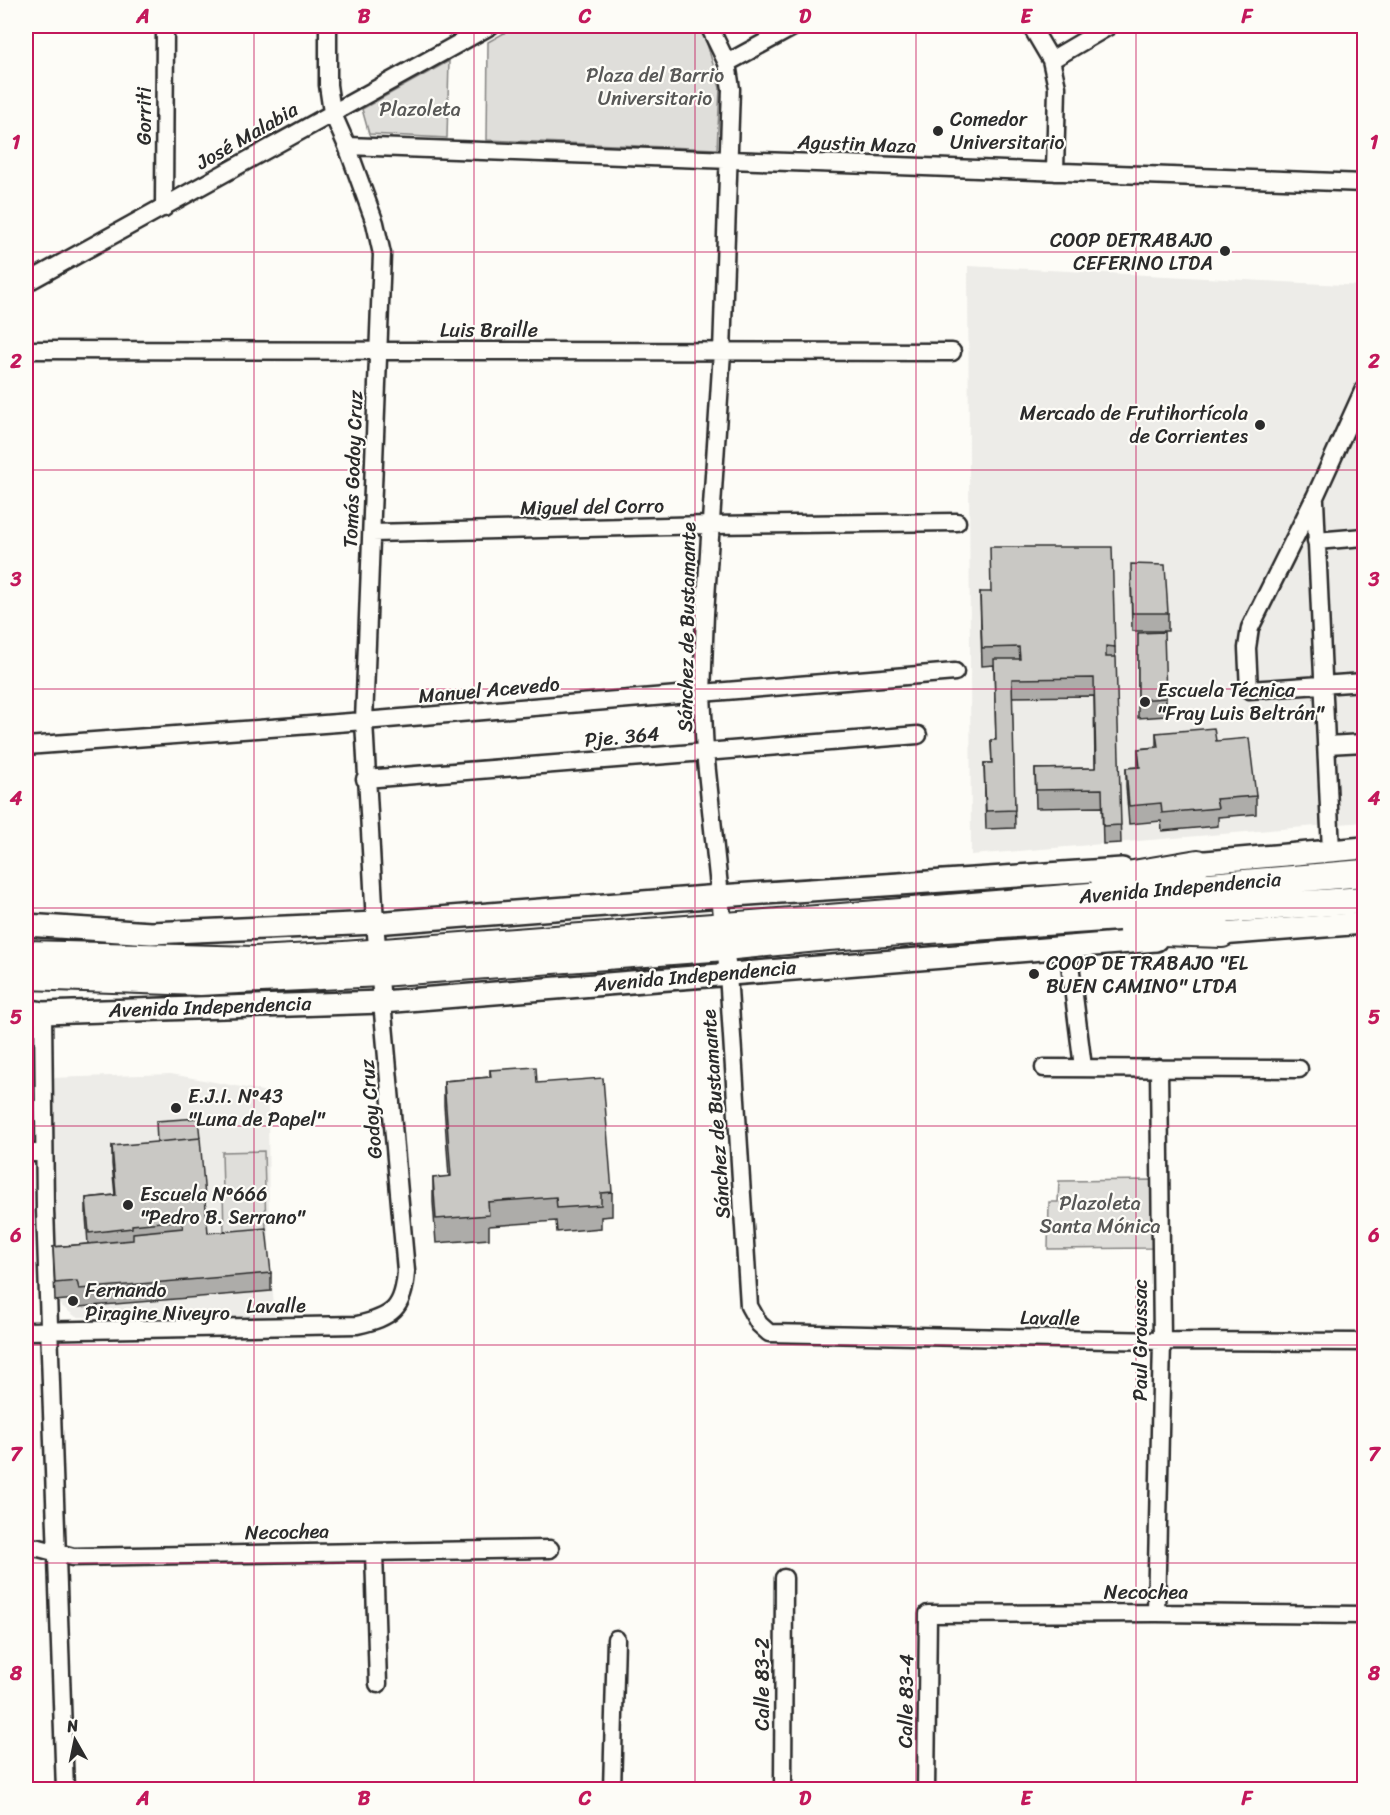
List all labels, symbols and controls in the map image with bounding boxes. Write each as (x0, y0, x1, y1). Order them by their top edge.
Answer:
text: A (135, 0, 150, 34)
text: B (358, 0, 371, 34)
text: C (578, 0, 592, 34)
text: D (799, 0, 812, 34)
text: E (1020, 0, 1033, 34)
text: F (1241, 0, 1254, 34)
park label: Plaza del Barrio Universitario (586, 58, 724, 116)
street label: Gorriti (127, 86, 162, 145)
street label: José Malabia (188, 92, 306, 180)
park label: Plazoleta (379, 92, 461, 127)
place label: Comedor Universitario (950, 102, 1065, 160)
street label: Agustin Maza (796, 124, 917, 164)
marker: Comedor Universitario (931, 124, 945, 138)
text: 1 (12, 125, 21, 160)
text: 1 (1370, 125, 1379, 160)
place label: COOP DETRABAJO CEFERINO LTDA (1050, 223, 1213, 281)
marker: COOP DETRABAJO CEFERINO LTDA (1218, 244, 1232, 258)
street label: Luis Braille (440, 313, 538, 348)
text: 2 (9, 344, 22, 379)
text: 2 (1367, 344, 1380, 379)
street label: Tomás Godoy Cruz (333, 389, 373, 549)
place label: Mercado de Frutihortícola de Corrientes (1020, 396, 1249, 454)
marker: Mercado de Frutihortícola de Corrientes (1253, 418, 1267, 432)
street label: Miguel del Corro (520, 488, 664, 526)
street label: Sánchez de Bustamante (668, 521, 706, 732)
text: 3 (10, 562, 22, 597)
text: 3 (1368, 562, 1380, 597)
street label: Manuel Acevedo (417, 666, 561, 714)
place label: Escuela Técnica "Fray Luis Beltrán" (1157, 673, 1325, 731)
marker: Escuela Técnica "Fray Luis Beltrán" (1138, 695, 1152, 709)
street label: Pje. 364 (583, 716, 661, 758)
text: 4 (9, 781, 23, 816)
text: 4 (1367, 781, 1381, 816)
street label: Avenida Independencia (1077, 862, 1283, 914)
place label: COOP DE TRABAJO "EL BUEN CAMINO" LTDA (1046, 946, 1249, 1004)
street label: Avenida Independencia (592, 950, 798, 1002)
marker: COOP DE TRABAJO "EL BUEN CAMINO" LTDA (1027, 967, 1041, 981)
street label: Avenida Independencia (107, 986, 313, 1028)
text: 5 (10, 1000, 22, 1035)
text: 5 (1368, 1000, 1380, 1035)
street label: Sánchez de Bustamante (691, 1008, 741, 1220)
street label: Godoy Cruz (349, 1057, 393, 1160)
place label: E.J.I. Nº43 "Luna de Papel" (188, 1079, 326, 1137)
marker: E.J.I. Nº43 "Luna de Papel" (169, 1101, 183, 1115)
place label: Escuela Nº666 "Pedro B. Serrano" (140, 1177, 307, 1235)
park label: Plazoleta Santa Mónica (1039, 1186, 1161, 1244)
marker: Escuela Nº666 "Pedro B. Serrano" (121, 1198, 135, 1212)
text: 6 (9, 1218, 22, 1253)
text: 6 (1367, 1218, 1380, 1253)
place label: Fernando Piragine Niveyro (85, 1273, 230, 1331)
street label: Paul Groussac (1123, 1279, 1158, 1401)
street label: Lavalle (246, 1288, 306, 1324)
marker: Fernando Piragine Niveyro (66, 1294, 80, 1308)
street label: Lavalle (1020, 1300, 1080, 1336)
text: 7 (10, 1437, 23, 1472)
text: 7 (1368, 1437, 1381, 1472)
street label: Necochea (244, 1514, 330, 1550)
street label: Necochea (1104, 1575, 1188, 1610)
street label: Calle 83-2 (745, 1637, 780, 1731)
street label: Calle 83-4 (888, 1654, 924, 1748)
text: 8 (9, 1656, 23, 1691)
text: 8 (1367, 1656, 1381, 1691)
north arrow (45, 1710, 105, 1770)
text: N (64, 1710, 81, 1741)
text: A (135, 1781, 150, 1815)
text: B (358, 1781, 371, 1815)
text: C (578, 1781, 592, 1815)
text: D (799, 1781, 812, 1815)
text: E (1020, 1781, 1033, 1815)
text: F (1241, 1781, 1254, 1815)

